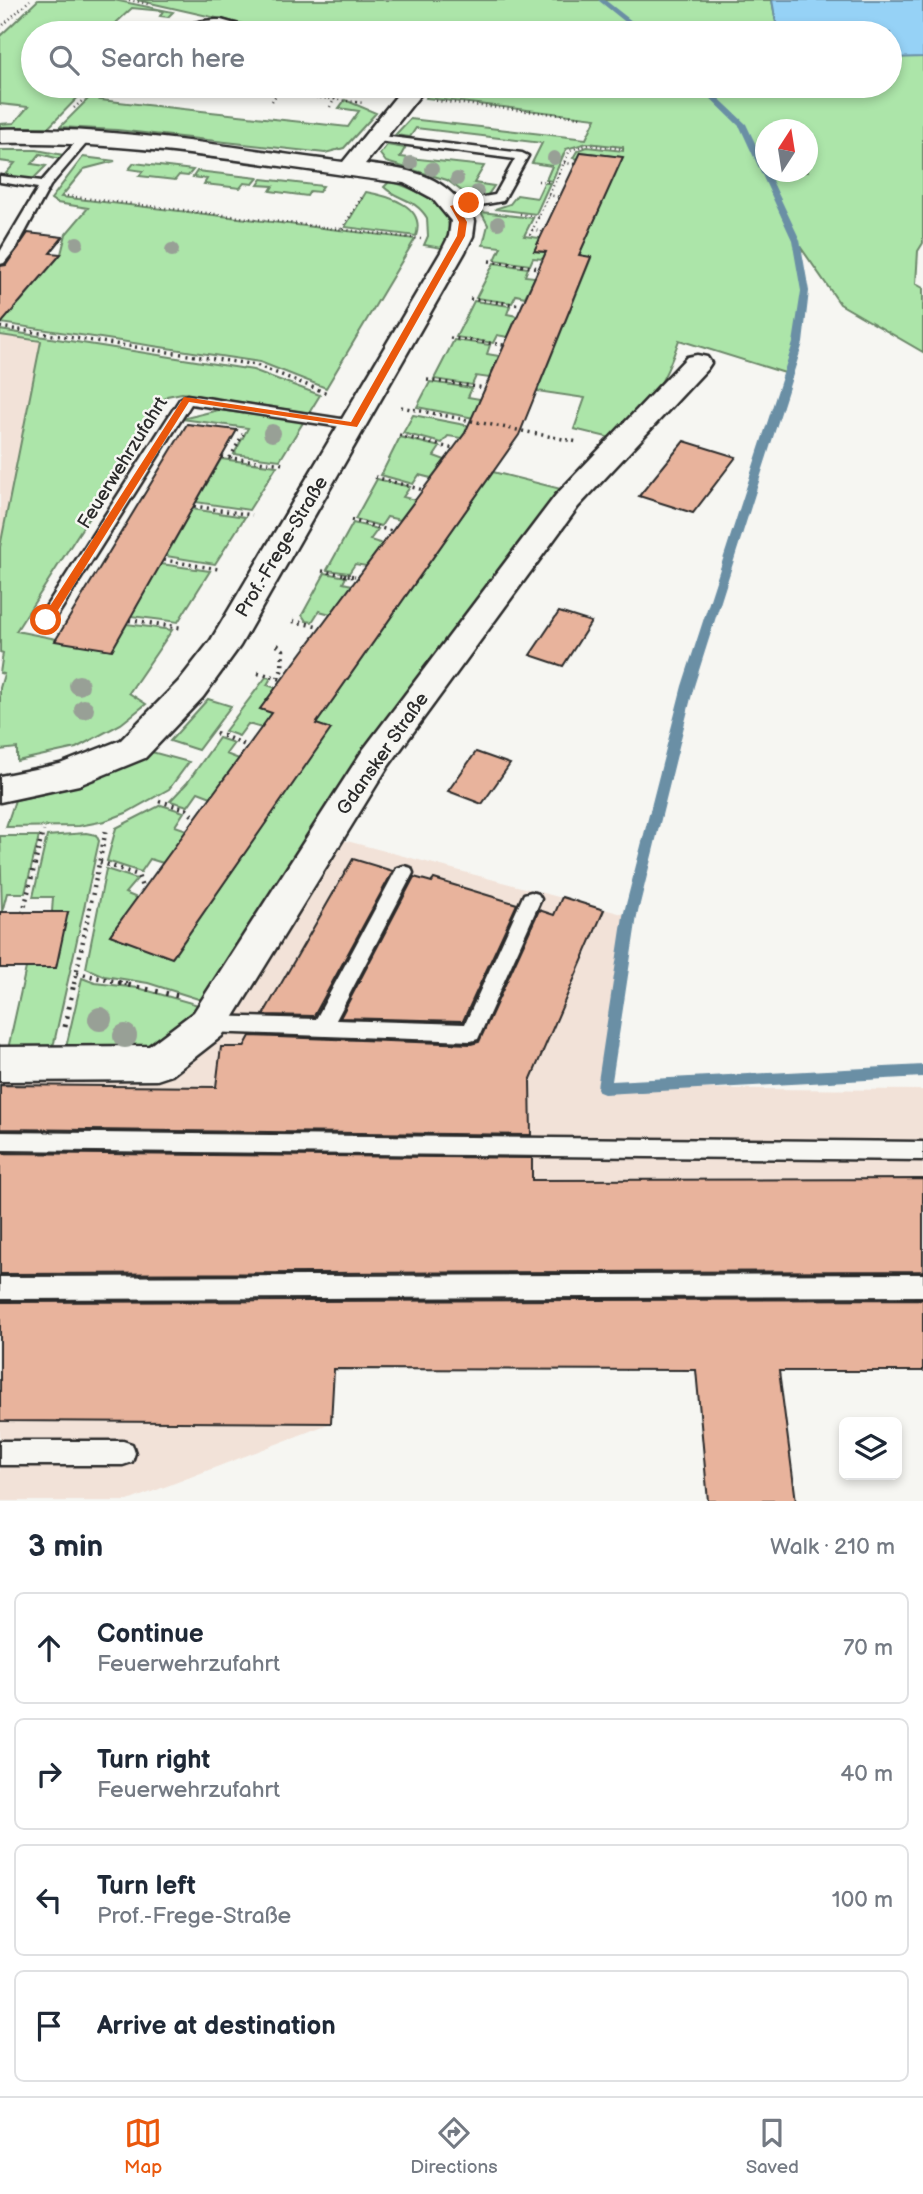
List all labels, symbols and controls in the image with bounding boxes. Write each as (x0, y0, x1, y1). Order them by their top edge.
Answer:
search box (21, 21, 902, 98)
icon: search (45, 41, 83, 79)
text: Search here (101, 44, 245, 75)
north arrow (755, 119, 818, 182)
route end (453, 187, 484, 218)
street label: Feuerwehrzufahrt (73, 393, 173, 533)
street label: Prof.-Frege-Straße (231, 472, 333, 622)
route start (30, 604, 61, 635)
street label: Gdansker Straße (332, 688, 434, 820)
map controls (839, 1417, 902, 1480)
button: layers (839, 1417, 902, 1480)
text: 3 min (28, 1529, 103, 1565)
text: Walk · 210 m (770, 1533, 895, 1561)
text: Continue (97, 1619, 204, 1650)
icon: ahead (30, 1629, 68, 1667)
text: 70 m (843, 1634, 893, 1662)
text: Feuerwehrzufahrt (97, 1650, 280, 1678)
text: Turn right (97, 1745, 210, 1776)
icon: right (30, 1755, 68, 1793)
text: 40 m (840, 1760, 893, 1788)
text: Feuerwehrzufahrt (97, 1776, 280, 1804)
text: Turn left (97, 1871, 196, 1902)
icon: left (30, 1881, 68, 1919)
text: 100 m (832, 1886, 893, 1914)
text: Prof.-Frege-Straße (97, 1902, 291, 1930)
icon: arrive (30, 2007, 68, 2045)
text: Arrive at destination (97, 2011, 336, 2042)
tab: Map (124, 2114, 162, 2179)
tab: Directions (410, 2114, 498, 2179)
tab: Saved (746, 2114, 799, 2179)

